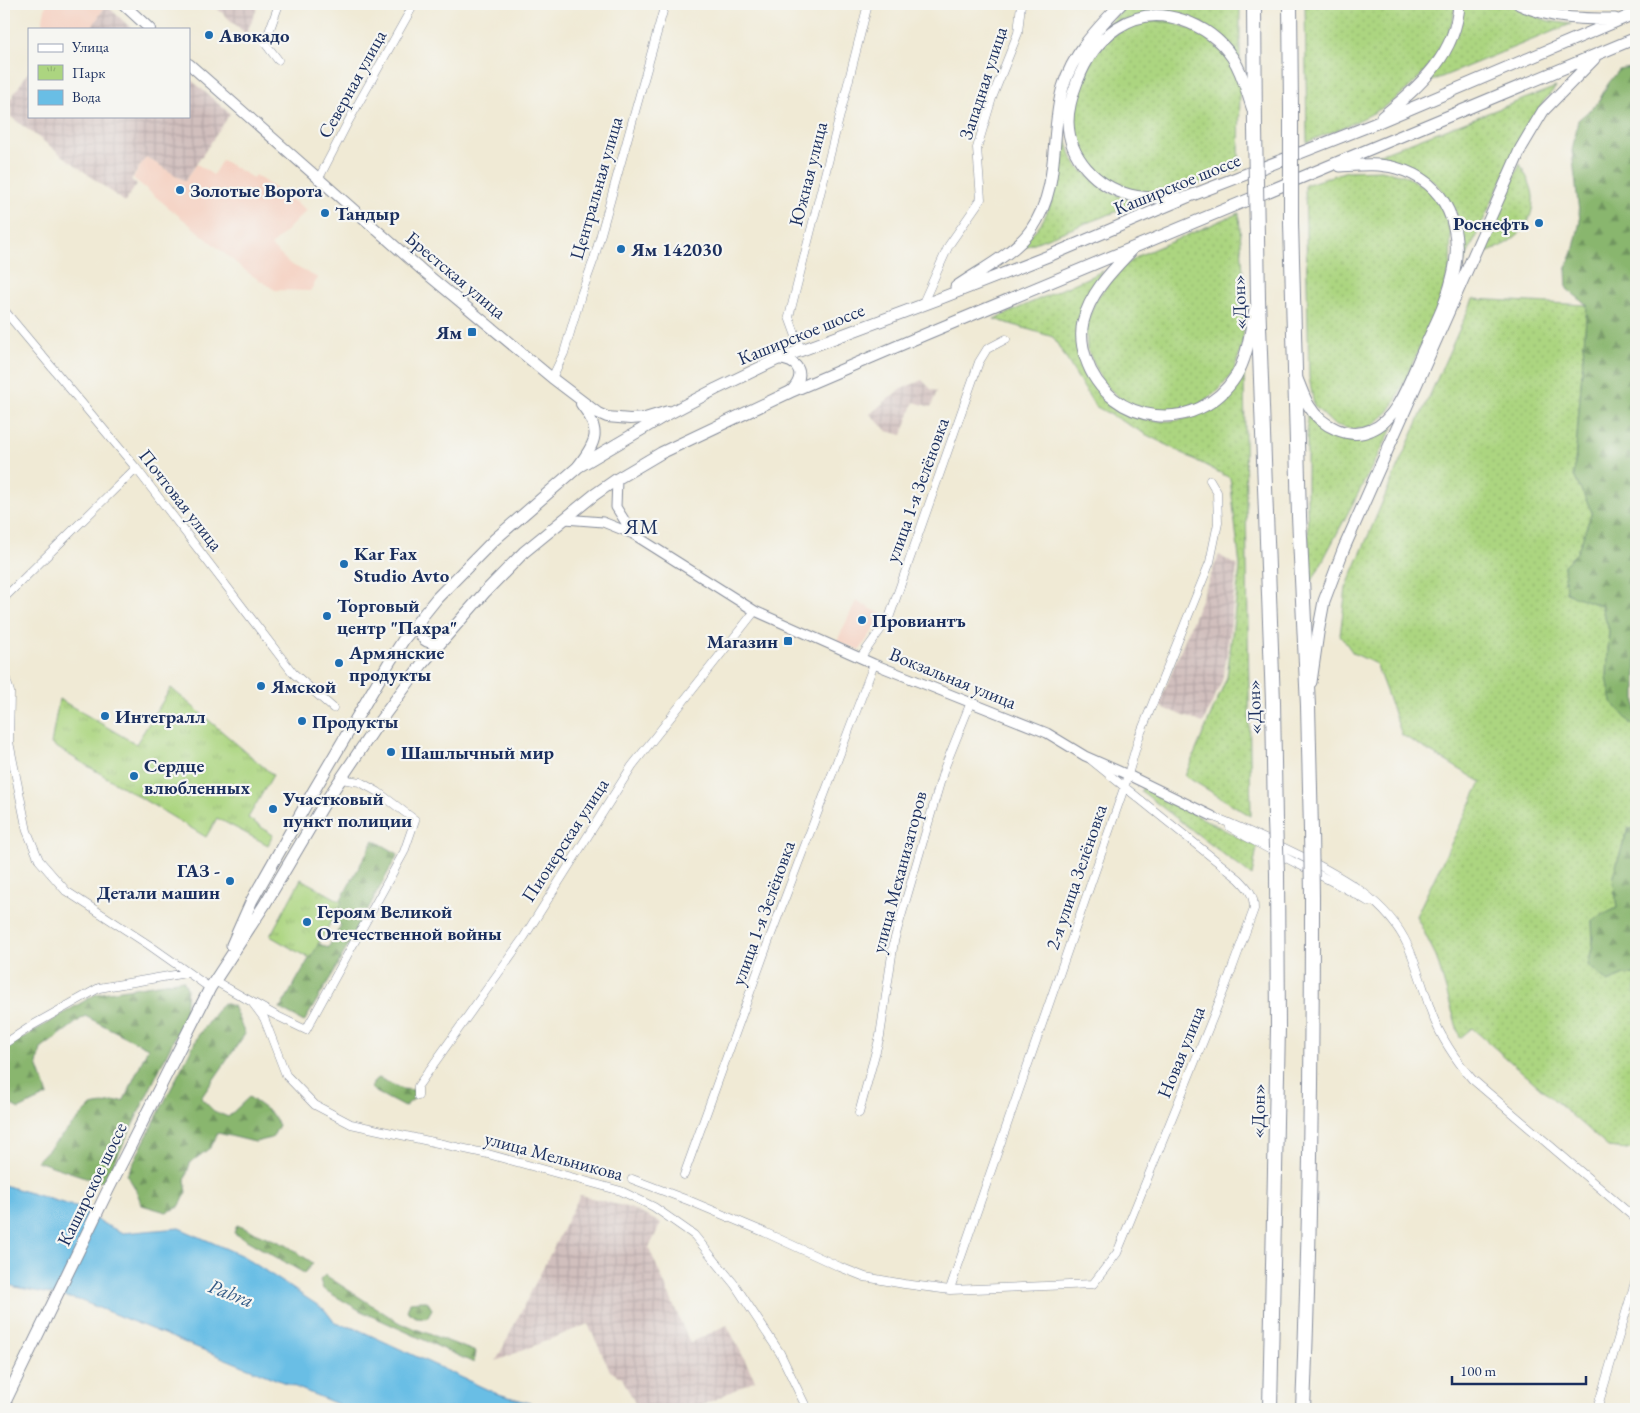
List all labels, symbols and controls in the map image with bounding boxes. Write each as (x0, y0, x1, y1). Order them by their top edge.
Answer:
place label: Авокадо (218, 23, 290, 48)
street label: Западная улица (953, 23, 1013, 143)
street label: Северная улица (312, 25, 392, 143)
legend (28, 28, 190, 118)
marker: Авокадо (203, 29, 215, 41)
text: Улица (71, 37, 109, 56)
text: Парк (72, 63, 105, 82)
text: Вода (72, 87, 101, 106)
street label: Центральная улица (564, 113, 628, 262)
street label: Южная улица (783, 119, 833, 229)
street label: Каширское шоссе (1110, 147, 1244, 221)
place label: Золотые Ворота (190, 178, 323, 203)
marker: Золотые Ворота (174, 184, 186, 196)
place label: Тандыр (335, 201, 400, 226)
marker: Тандыр (319, 207, 331, 219)
place label: Роснефть (1453, 211, 1529, 236)
marker: Роснефть (1533, 217, 1545, 229)
street label: Брестская улица (400, 225, 512, 325)
place label: Ям 142030 (630, 237, 722, 262)
marker: Ям 142030 (615, 243, 627, 255)
street label: «Дон» (1226, 274, 1252, 330)
street label: Каширское шоссе (734, 297, 868, 371)
place label: Ям (435, 320, 462, 345)
marker: Ям (466, 326, 478, 338)
street label: улица 1-я Зелёновка (879, 414, 955, 566)
street label: Почтовая улица (133, 444, 229, 557)
district label: ЯМ (623, 513, 660, 540)
place label: Kar Fax Studio Avto (354, 541, 450, 588)
marker: Kar Fax Studio Avto (338, 558, 350, 570)
place label: Торговый центр "Пахра" (337, 593, 457, 640)
place label: Провиантъ (872, 608, 966, 633)
marker: Торговый центр "Пахра" (321, 610, 333, 622)
marker: Провиантъ (856, 614, 868, 626)
place label: Магазин (707, 629, 778, 654)
marker: Магазин (782, 635, 794, 647)
place label: Армянские продукты (348, 640, 444, 687)
street label: Вокзальная улица (886, 641, 1021, 715)
marker: Армянские продукты (333, 657, 345, 669)
place label: Ямской (270, 674, 336, 699)
street label: «Дон» (1241, 679, 1267, 735)
marker: Ямской (255, 680, 267, 692)
place label: Интегралл (115, 704, 206, 729)
place label: Продукты (312, 709, 399, 734)
marker: Интегралл (99, 710, 111, 722)
marker: Продукты (296, 715, 308, 727)
place label: Шашлычный мир (401, 740, 555, 765)
marker: Шашлычный мир (385, 746, 397, 758)
place label: Сердце влюбленных (144, 753, 250, 800)
marker: Сердце влюбленных (128, 770, 140, 782)
street label: Пионерская улица (516, 773, 615, 907)
place label: Участковый пункт полиции (282, 786, 412, 833)
street label: улица Механизаторов (865, 788, 933, 956)
street label: 2-я улица Зелёновка (1039, 801, 1113, 953)
marker: Участковый пункт полиции (267, 803, 279, 815)
street label: улица 1-я Зелёновка (725, 837, 801, 989)
place label: ГАЗ - Детали машин (97, 858, 220, 905)
marker: ГАЗ - Детали машин (224, 875, 236, 887)
place label: Героям Великой Отечественной войны (317, 899, 502, 946)
marker: Героям Великой Отечественной войны (301, 916, 313, 928)
street label: Новая улица (1151, 1002, 1211, 1102)
street label: «Дон» (1245, 1083, 1271, 1139)
street label: Каширское шоссе (51, 1118, 133, 1250)
street label: улица Мельникова (482, 1125, 626, 1187)
water label: Pahra (205, 1273, 257, 1313)
scale bar (1452, 1353, 1586, 1385)
text: 100 m (1460, 1361, 1497, 1380)

